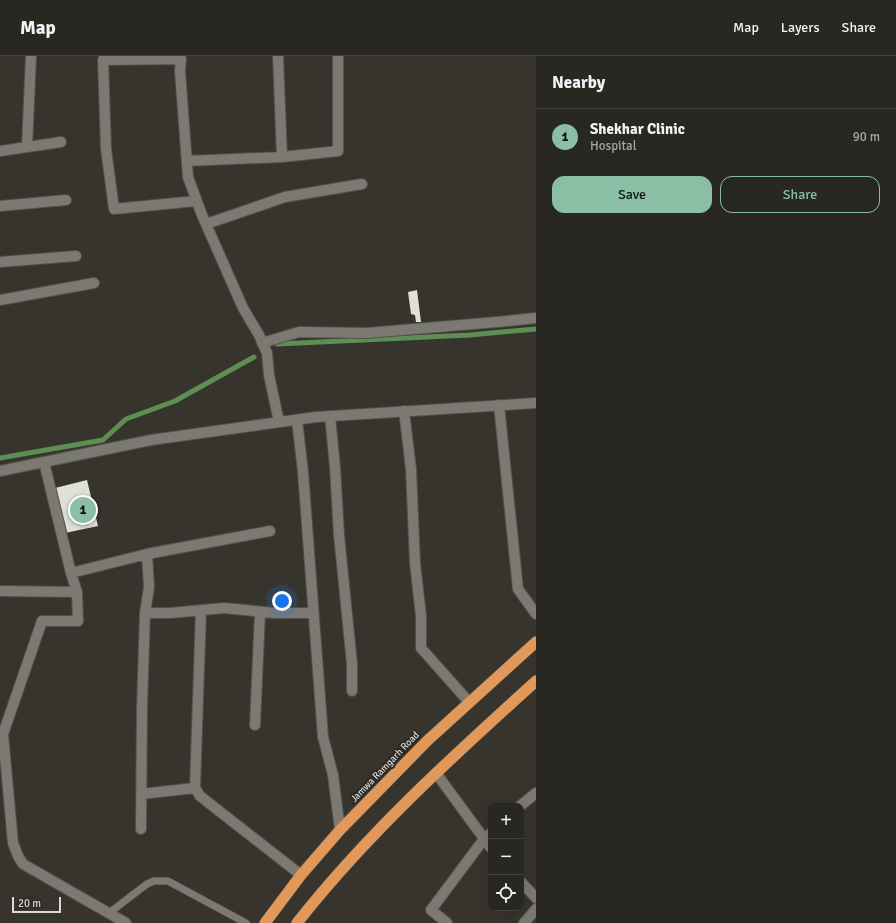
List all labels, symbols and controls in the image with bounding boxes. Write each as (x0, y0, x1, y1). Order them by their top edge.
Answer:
text: Map (20, 16, 56, 40)
text: Map (733, 19, 759, 36)
text: Layers (781, 19, 820, 36)
text: Share (842, 19, 876, 36)
text: Nearby (552, 72, 605, 93)
text: Shekhar Clinic (590, 120, 685, 138)
text: 1 (561, 129, 569, 145)
text: 90 m (853, 129, 880, 145)
text: Hospital (590, 138, 637, 154)
button: Save (552, 176, 712, 213)
button: Share (720, 176, 880, 213)
pin: 1 (70, 495, 96, 525)
your location (272, 591, 292, 611)
street label: Jamwa Ramgarh Road (348, 729, 422, 805)
map controls (488, 803, 524, 911)
button: + (488, 803, 524, 839)
button: − (488, 839, 524, 875)
button: locate (488, 875, 524, 911)
scale bar (12, 895, 61, 914)
text: 20 m (18, 897, 41, 910)

